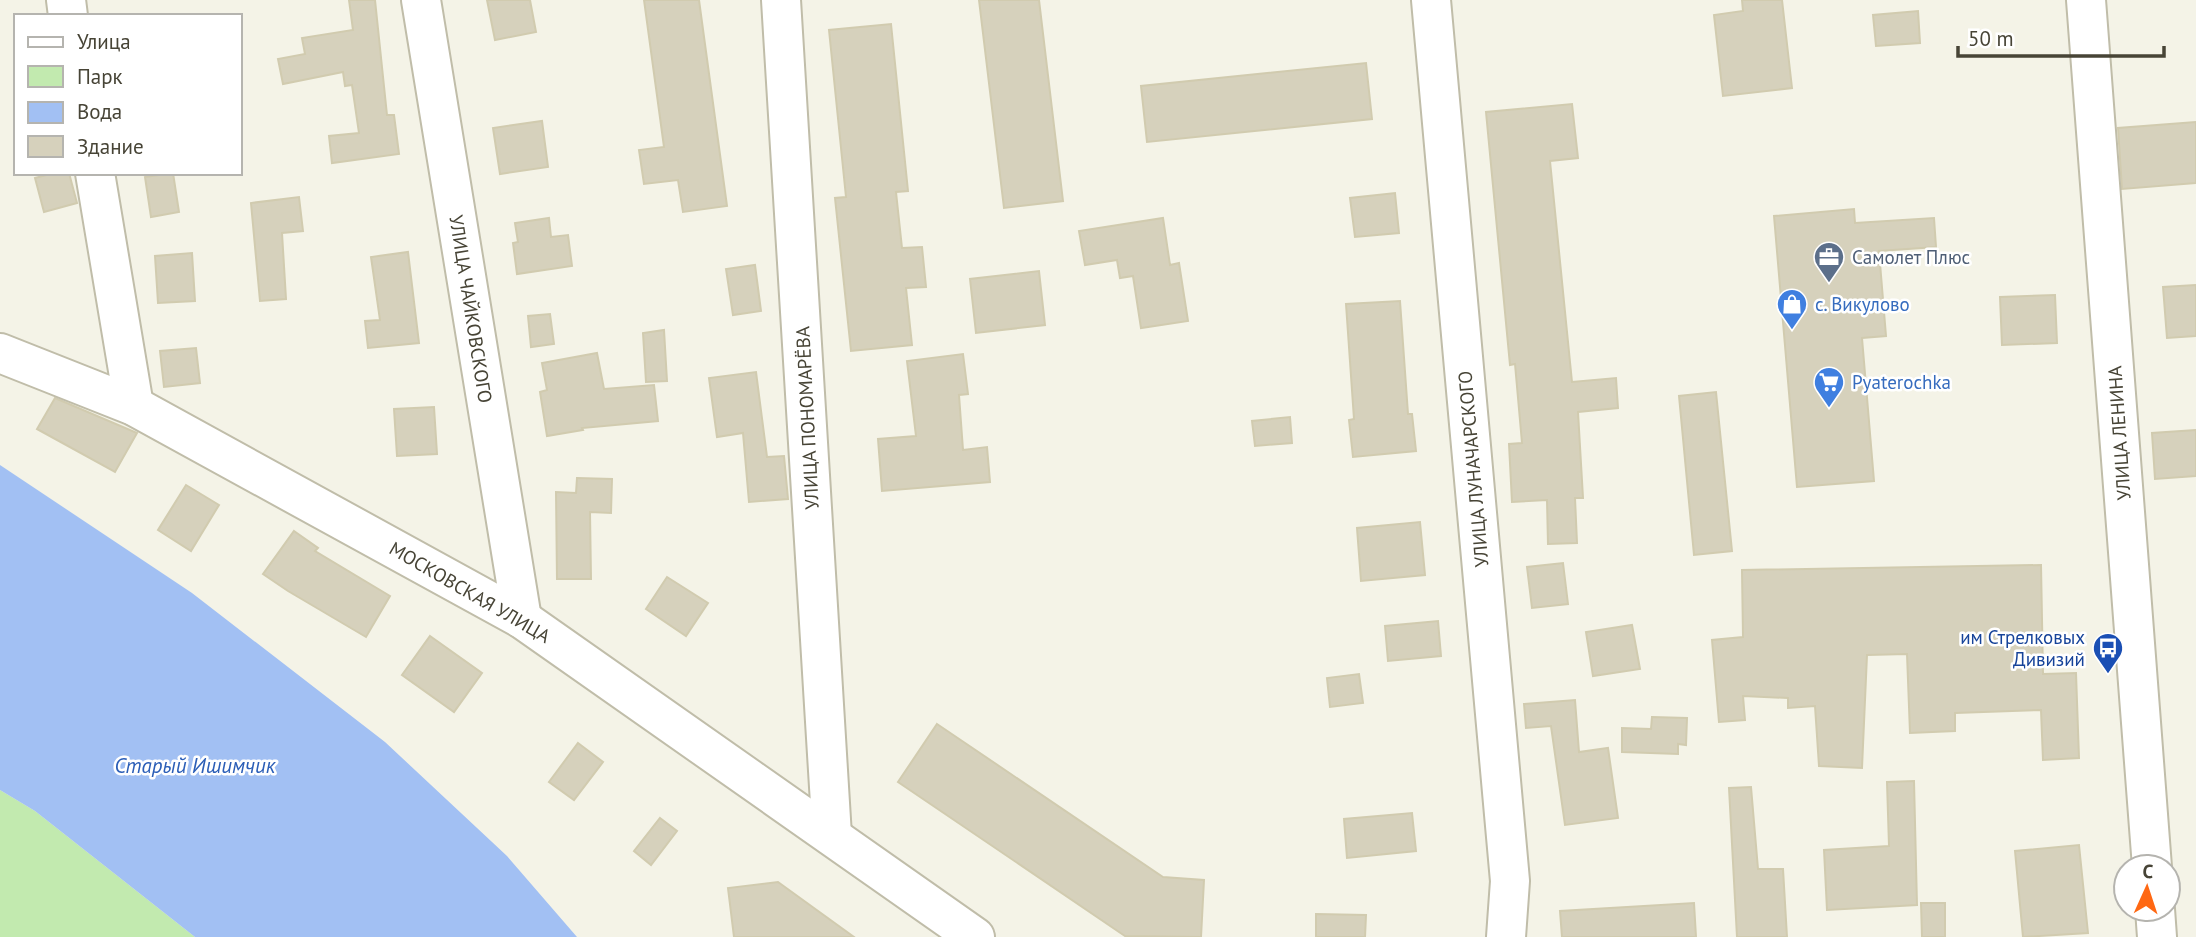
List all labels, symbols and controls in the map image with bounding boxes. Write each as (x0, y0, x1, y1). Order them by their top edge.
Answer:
legend (14, 14, 242, 175)
scale bar (1958, 14, 2164, 58)
text: 50 m (1968, 25, 2014, 52)
text: Улица (77, 28, 131, 55)
text: Парк (77, 63, 123, 90)
text: Вода (77, 98, 122, 125)
text: Здание (77, 133, 144, 160)
street label: УЛИЦА ЧАЙКОВСКОГО (444, 213, 498, 405)
office icon: Самолет Плюс (1812, 240, 1846, 284)
place label: Самолет Плюс (1852, 245, 1970, 269)
shop icon: с. Викулово (1775, 287, 1809, 331)
place label: с. Викулово (1815, 292, 1910, 316)
street label: УЛИЦА ПОНОМАРЁВА (790, 326, 824, 510)
supermarket icon: Pyaterochka (1812, 365, 1846, 409)
street label: УЛИЦА ЛЕНИНА (2102, 365, 2136, 501)
street label: УЛИЦА ЛУНАЧАРСКОГО (1452, 370, 1494, 568)
place label: Pyaterochka (1852, 370, 1951, 394)
street label: МОСКОВСКАЯ УЛИЦА (385, 536, 555, 648)
place label: им Стрелковых Дивизий (1960, 625, 2085, 671)
bus stop icon: им Стрелковых Дивизий (2091, 631, 2125, 675)
water label: Старый Ишимчик (115, 752, 277, 779)
north arrow (2112, 853, 2182, 923)
text: С (2142, 859, 2154, 883)

